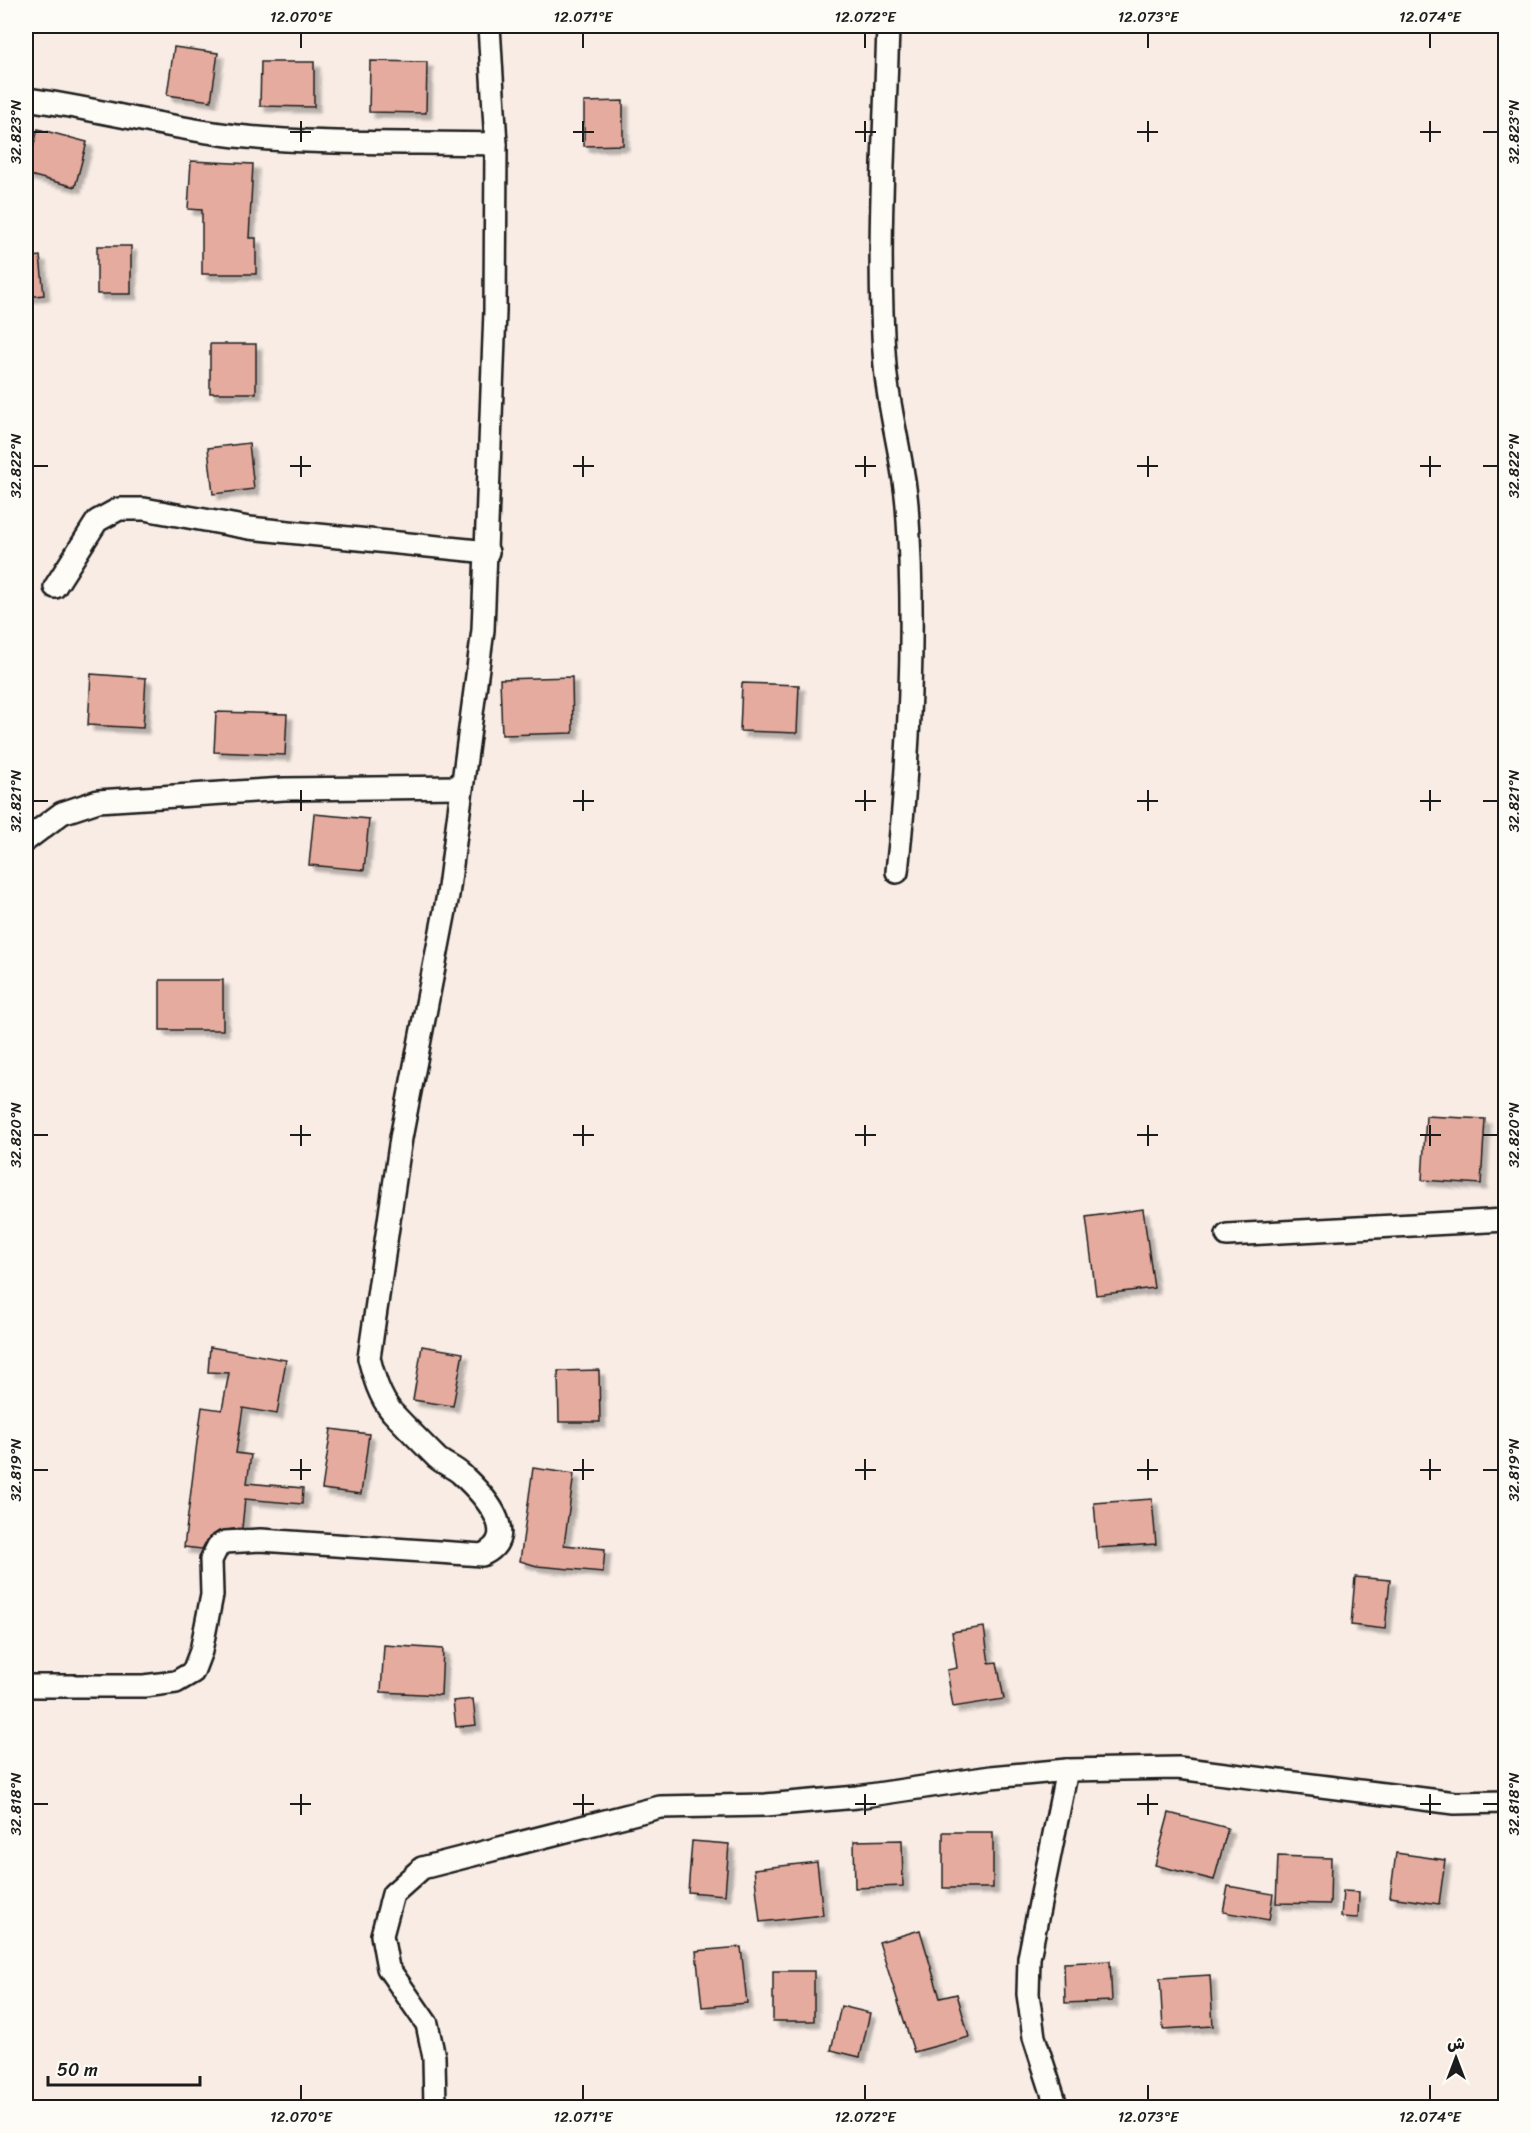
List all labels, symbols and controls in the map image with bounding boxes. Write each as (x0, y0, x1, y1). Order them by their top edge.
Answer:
text: 12.070°E (270, 4, 334, 30)
text: 12.071°E (554, 4, 614, 30)
text: 12.072°E (834, 4, 897, 30)
text: 12.073°E (1118, 4, 1180, 30)
text: 12.074°E (1399, 4, 1463, 30)
text: 32.823°N (3, 99, 29, 164)
text: 32.823°N (1501, 99, 1527, 164)
text: 32.822°N (3, 433, 29, 498)
text: 32.822°N (1501, 433, 1527, 498)
text: 32.821°N (3, 769, 29, 832)
text: 32.821°N (1501, 769, 1527, 832)
text: 32.820°N (3, 1102, 29, 1168)
text: 32.820°N (1501, 1102, 1527, 1168)
text: 32.819°N (3, 1438, 29, 1501)
text: 32.819°N (1501, 1438, 1527, 1501)
text: 32.818°N (3, 1772, 29, 1835)
text: 32.818°N (1501, 1772, 1527, 1835)
north arrow (1426, 2028, 1486, 2088)
text: ش (1447, 2029, 1465, 2058)
scale bar (48, 2049, 200, 2087)
text: 50 m (57, 2054, 98, 2086)
text: 12.070°E (270, 2104, 334, 2130)
text: 12.071°E (554, 2104, 614, 2130)
text: 12.072°E (834, 2104, 897, 2130)
text: 12.073°E (1118, 2104, 1180, 2130)
text: 12.074°E (1399, 2104, 1463, 2130)

